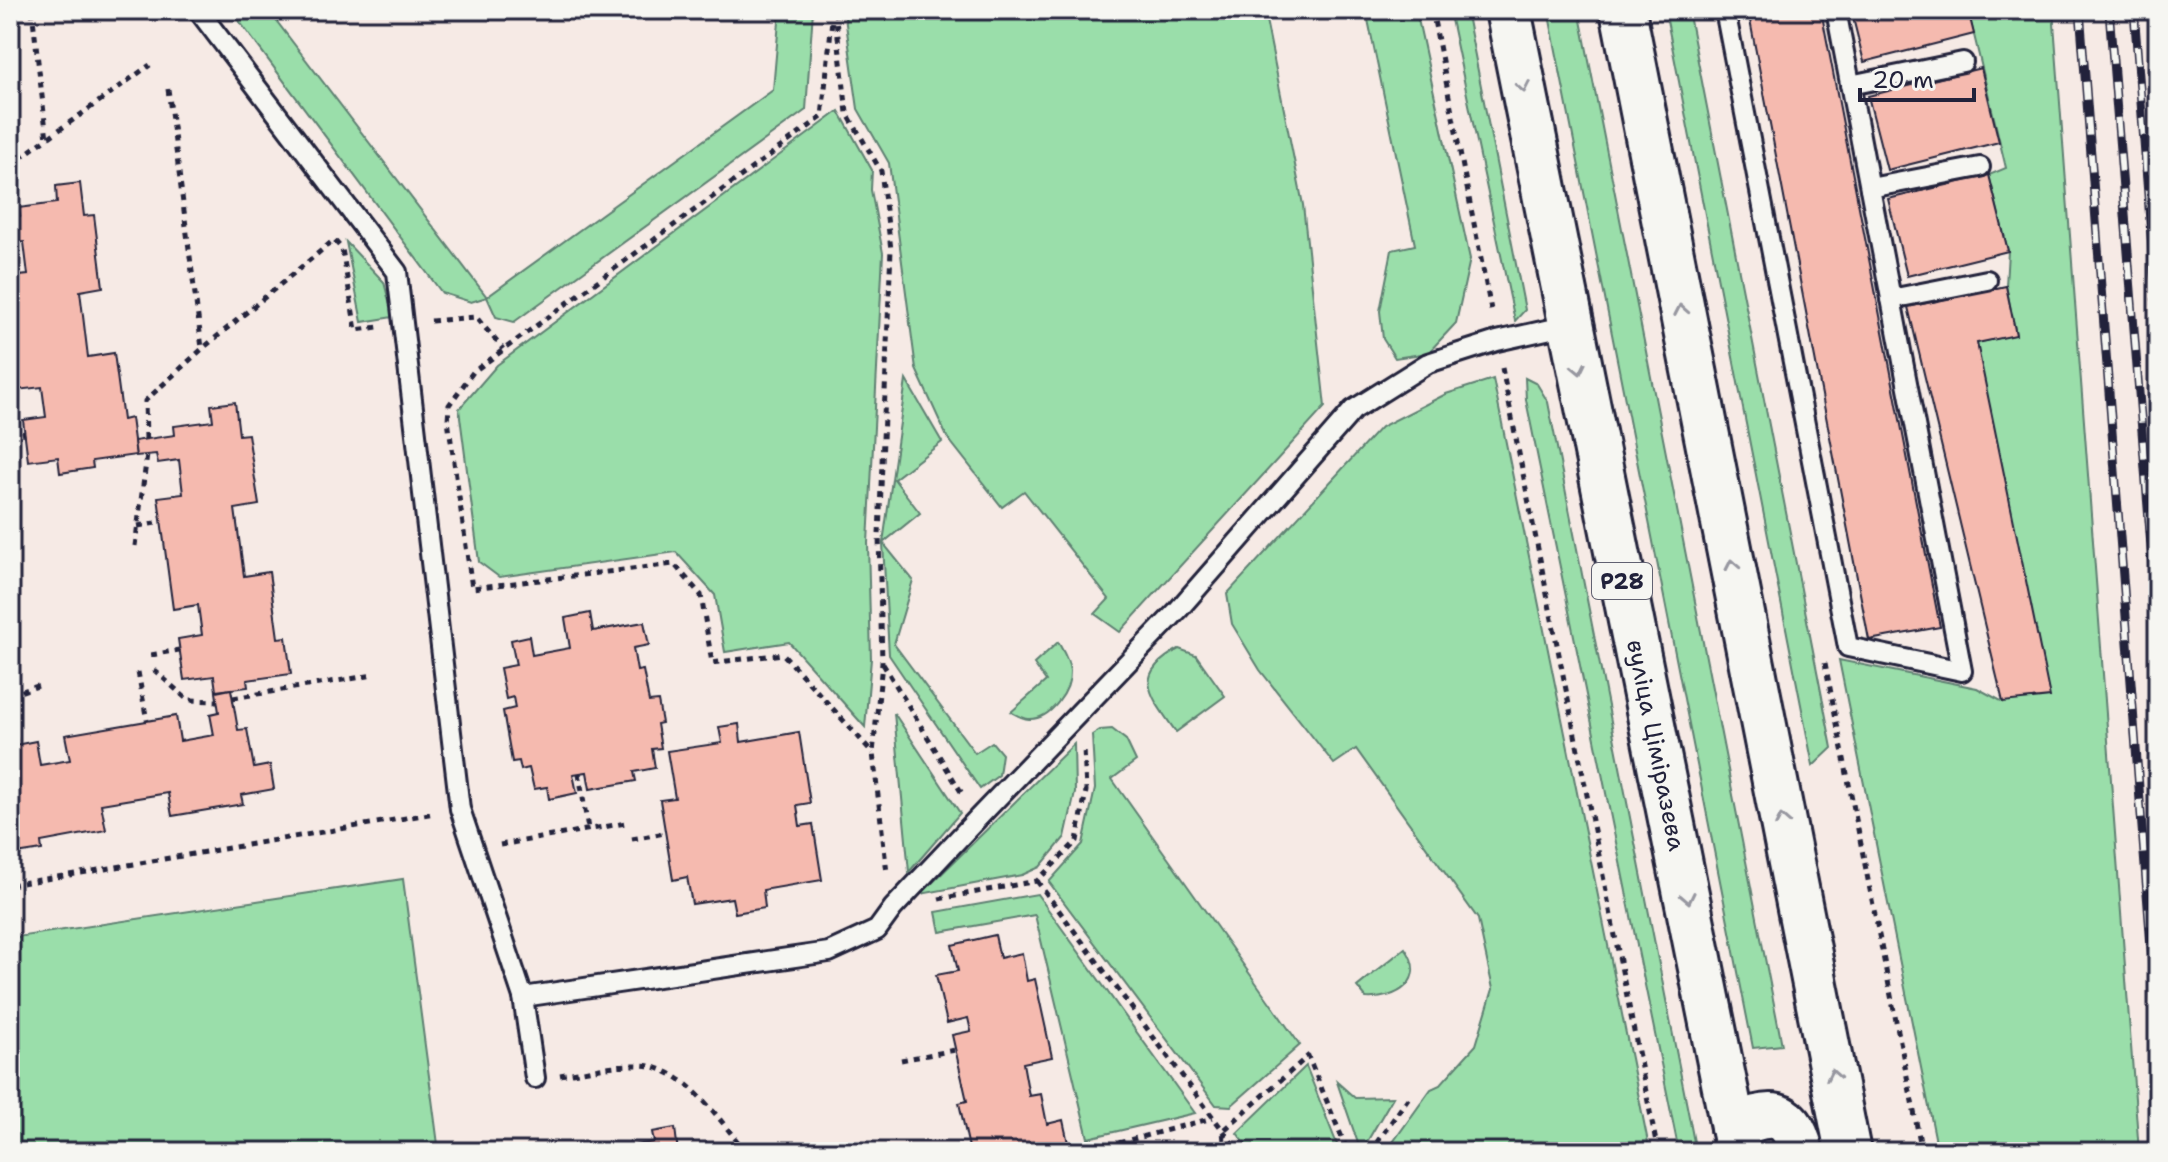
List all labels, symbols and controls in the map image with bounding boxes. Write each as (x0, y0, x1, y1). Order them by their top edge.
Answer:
scale bar (1860, 52, 1974, 102)
text: 20 m (1872, 64, 1934, 96)
one-way arrow (1514, 79, 1531, 93)
one-way arrow (1674, 304, 1691, 317)
one-way arrow (1569, 362, 1586, 376)
one-way arrow (1724, 559, 1741, 572)
road number: Р28 (1592, 563, 1652, 599)
street label: вуліца Ціміразева (1619, 637, 1693, 854)
one-way arrow (1774, 814, 1791, 828)
one-way arrow (1679, 891, 1696, 904)
one-way arrow (1825, 1069, 1842, 1082)

